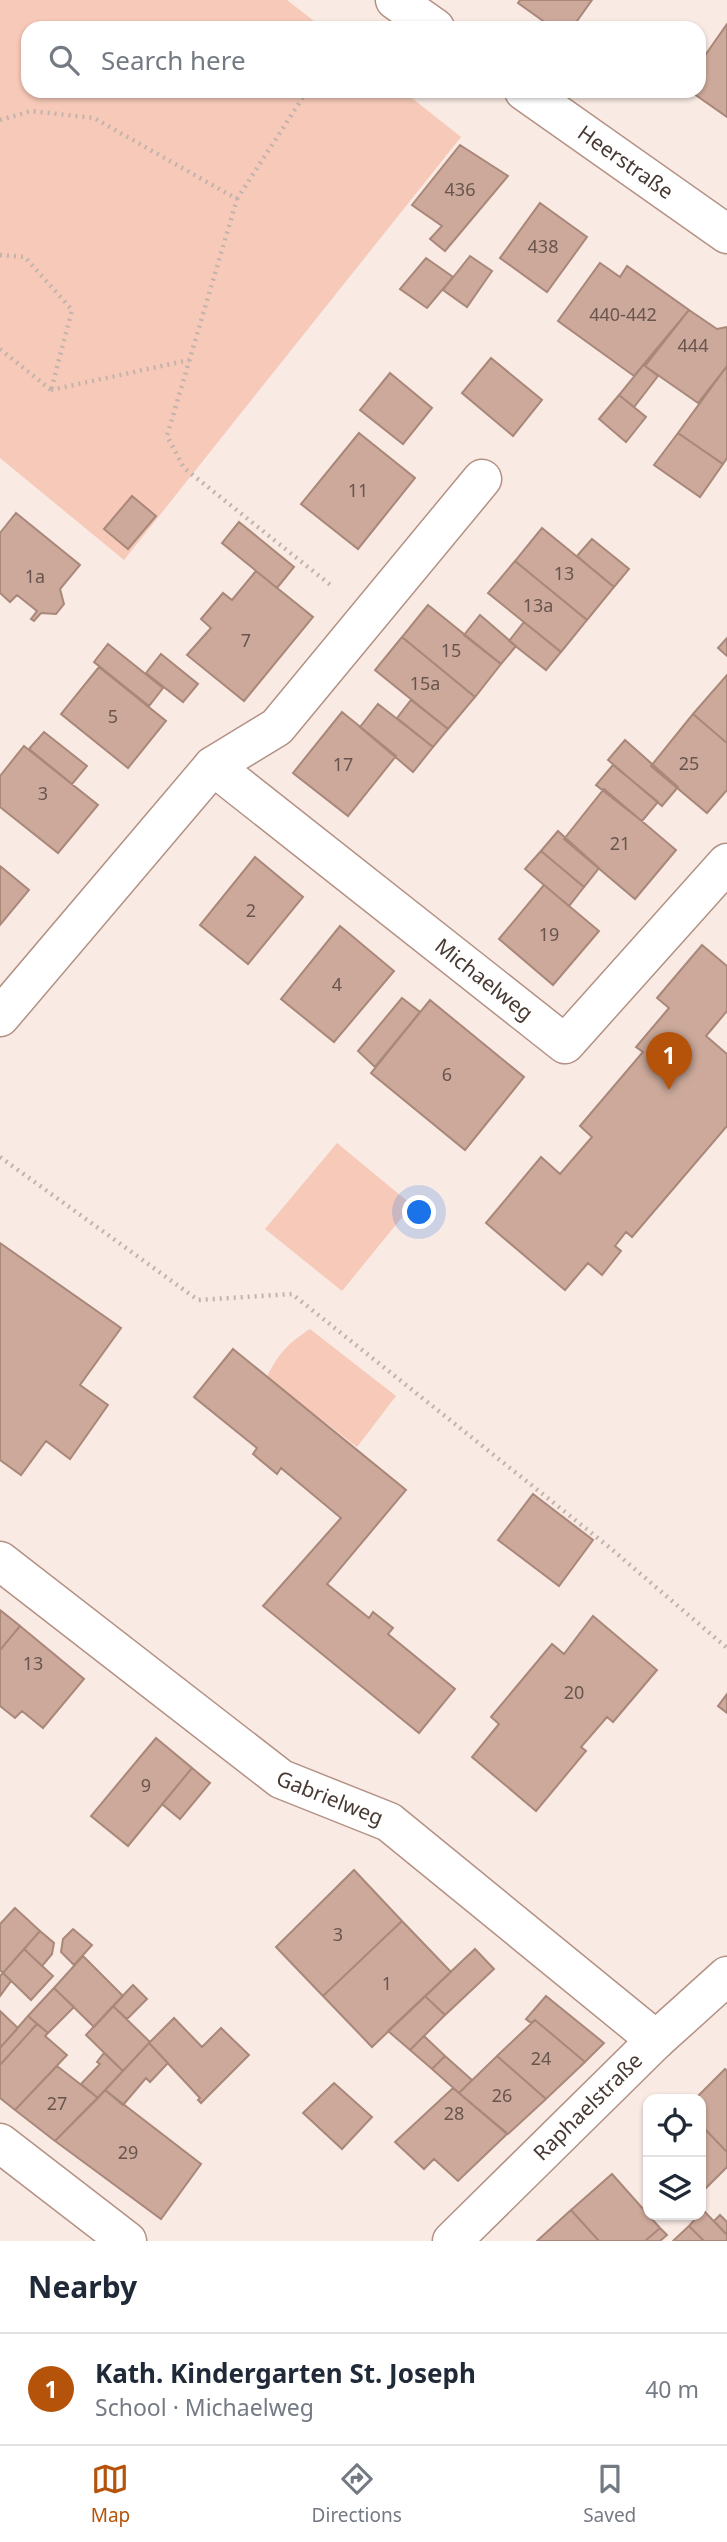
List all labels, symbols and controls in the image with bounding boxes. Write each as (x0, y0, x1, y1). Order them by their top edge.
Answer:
search box (21, 21, 706, 98)
icon: search (45, 41, 83, 79)
text: Search here (101, 42, 246, 78)
street label: Heerstraße (573, 118, 679, 205)
house number: 436 (445, 177, 475, 201)
house number: 438 (528, 234, 558, 258)
house number: 440-442 (589, 302, 657, 326)
house number: 444 (678, 333, 708, 357)
house number: 11 (348, 478, 368, 502)
house number: 13 (554, 561, 574, 585)
house number: 1a (25, 564, 45, 588)
house number: 13a (523, 593, 553, 617)
house number: 7 (241, 628, 251, 652)
house number: 15 (441, 638, 461, 662)
house number: 15a (410, 671, 440, 695)
house number: 5 (108, 704, 118, 728)
house number: 25 (679, 751, 699, 775)
house number: 17 (333, 752, 353, 776)
house number: 3 (38, 781, 48, 805)
house number: 21 (610, 831, 630, 855)
house number: 2 (246, 898, 256, 922)
house number: 19 (539, 922, 559, 946)
street label: Michaelweg (429, 932, 539, 1027)
house number: 4 (332, 972, 342, 996)
pin: 1 (646, 1032, 692, 1090)
house number: 6 (442, 1062, 452, 1086)
your location (402, 1195, 436, 1229)
house number: 13 (23, 1651, 43, 1675)
house number: 20 (564, 1680, 584, 1704)
street label: Gabrielweg (272, 1764, 388, 1831)
house number: 9 (141, 1773, 151, 1797)
house number: 3 (333, 1922, 343, 1946)
house number: 1 (382, 1971, 392, 1995)
street label: Raphaelstraße (527, 2046, 648, 2166)
house number: 24 (531, 2046, 551, 2070)
house number: 26 (492, 2083, 512, 2107)
house number: 27 (47, 2091, 67, 2115)
map controls (643, 2094, 706, 2220)
button: locate (643, 2094, 706, 2157)
house number: 28 (444, 2101, 464, 2125)
house number: 29 (118, 2140, 138, 2164)
button: layers (643, 2157, 706, 2220)
text: Nearby (28, 2266, 137, 2307)
text: Kath. Kindergarten St. Joseph (95, 2355, 476, 2391)
text: 1 (44, 2373, 58, 2405)
text: 40 m (645, 2373, 699, 2405)
text: School · Michaelweg (95, 2391, 314, 2423)
tab: Map (91, 2460, 130, 2528)
tab: Directions (312, 2460, 402, 2528)
tab: Saved (583, 2460, 636, 2528)

